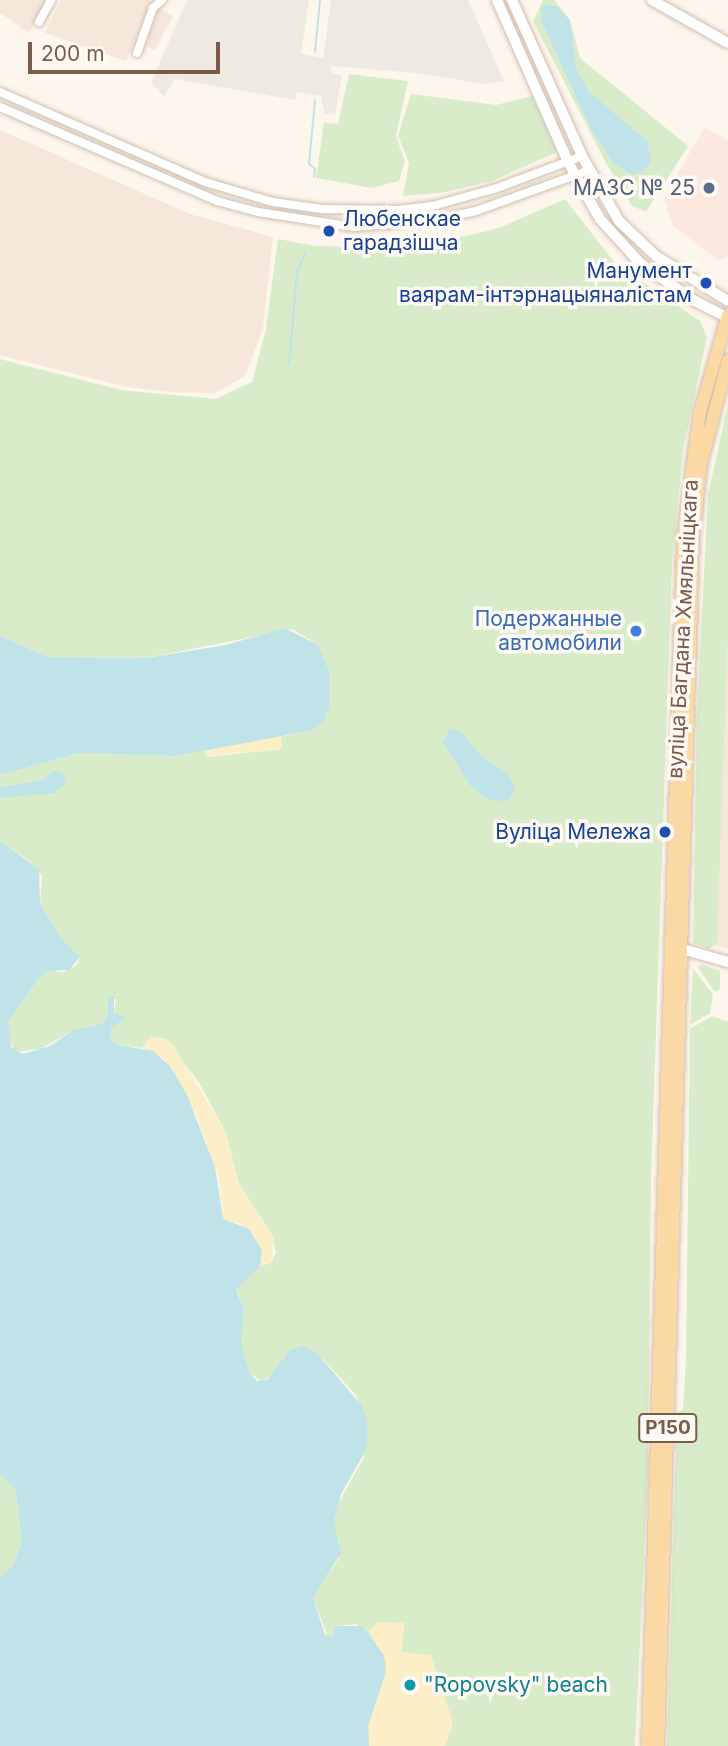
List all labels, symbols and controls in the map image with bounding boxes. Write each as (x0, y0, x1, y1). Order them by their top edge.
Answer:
scale bar (32, 28, 224, 72)
text: 200 m (41, 41, 105, 66)
place label: МАЗС № 25 (573, 175, 695, 201)
marker: МАЗС № 25 (701, 180, 717, 196)
place label: Любенскае гарадзішча (343, 206, 461, 256)
marker: Любенскае гарадзішча (321, 223, 337, 239)
place label: Манумент ваярам-інтэрнацыяналістам (399, 258, 692, 308)
marker: Манумент ваярам-інтэрнацыяналістам (698, 275, 714, 291)
street label: вуліца Багдана Хмяльніцкага (663, 479, 703, 779)
place label: Подержанные автомобили (475, 606, 622, 656)
marker: Подержанные автомобили (628, 623, 644, 639)
place label: Вуліца Мележа (495, 819, 651, 845)
marker: Вуліца Мележа (657, 824, 673, 840)
road number: Р150 (638, 1412, 698, 1444)
place label: "Ropovsky" beach (424, 1672, 608, 1698)
marker: "Ropovsky" beach (402, 1677, 418, 1693)

